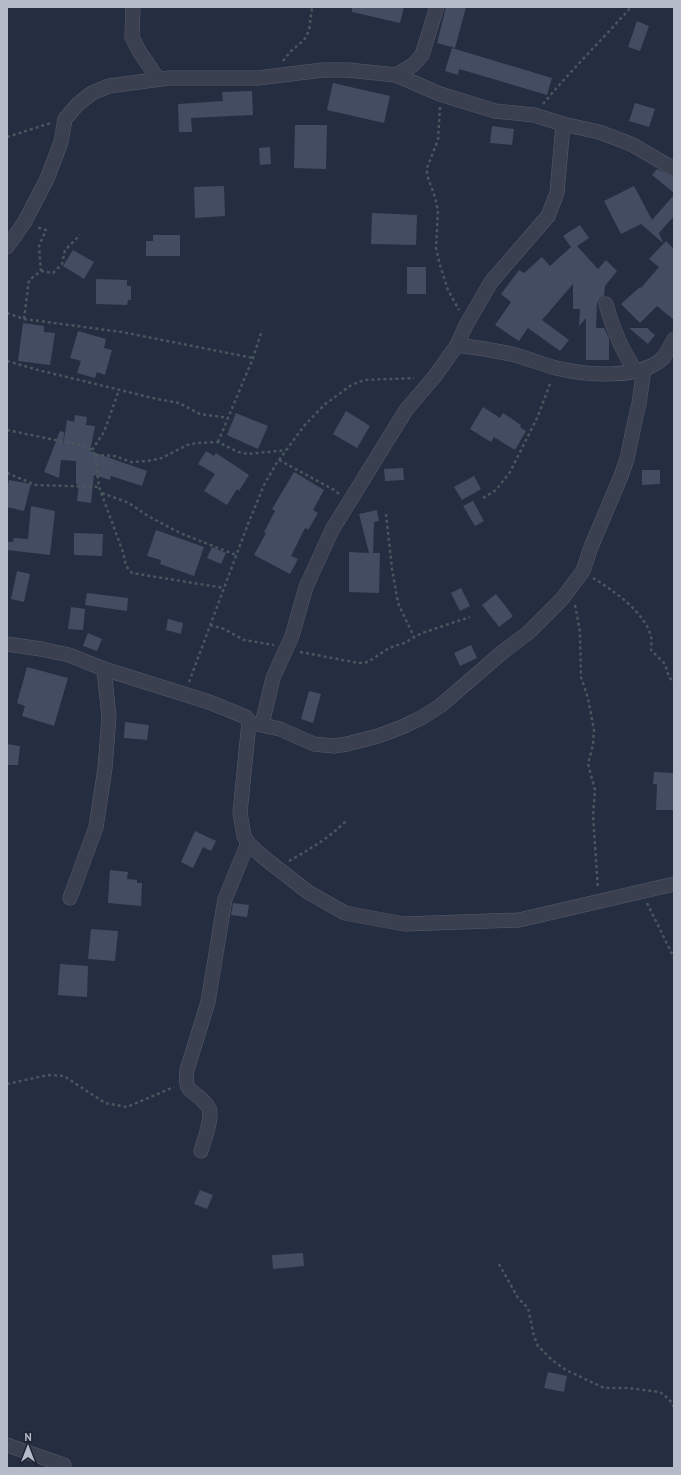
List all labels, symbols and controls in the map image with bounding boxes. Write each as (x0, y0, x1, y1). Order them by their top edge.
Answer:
north arrow (8, 1427, 48, 1467)
text: N (24, 1430, 32, 1444)

